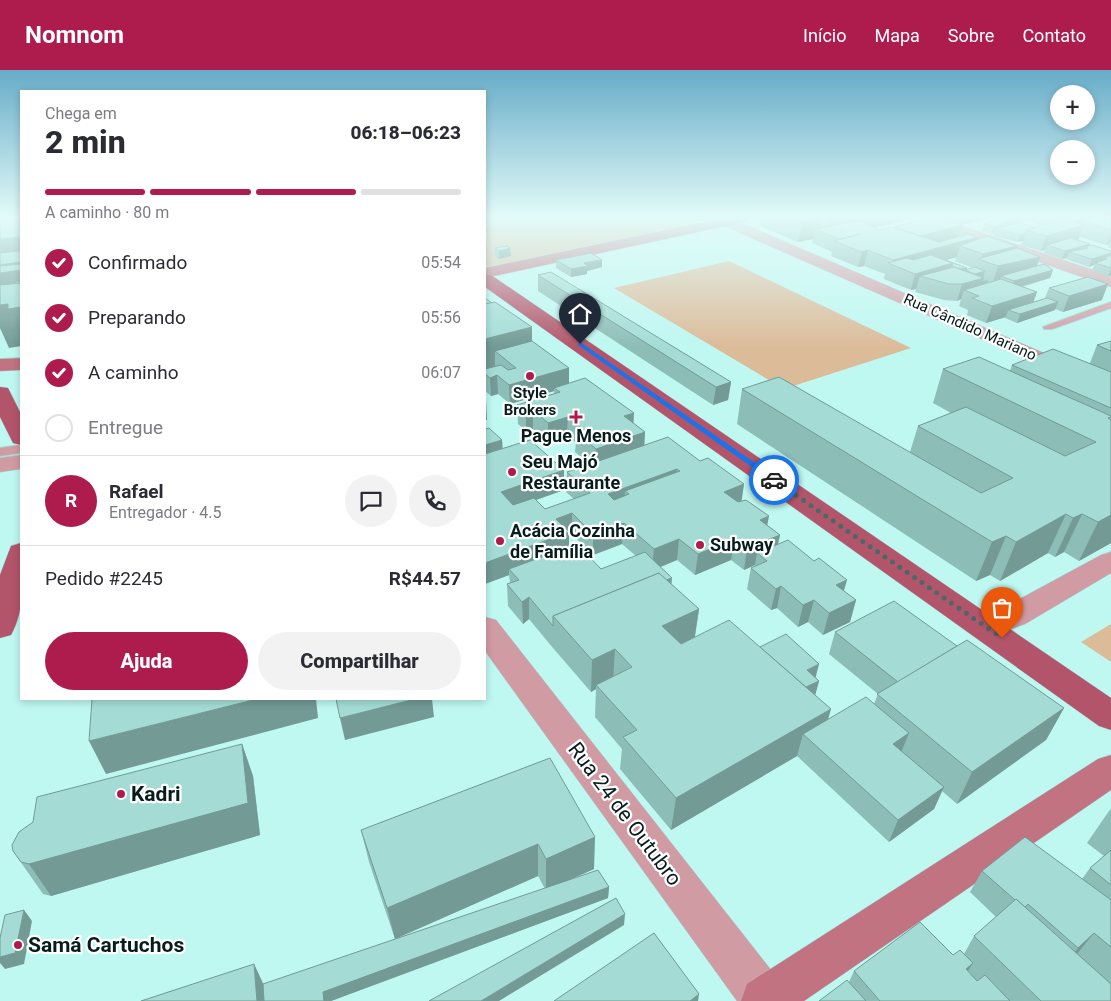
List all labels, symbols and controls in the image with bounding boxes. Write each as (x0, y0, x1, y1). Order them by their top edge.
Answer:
text: Nomnom (25, 21, 124, 49)
text: Início (803, 25, 846, 46)
text: Mapa (874, 25, 920, 46)
text: Sobre (948, 25, 994, 46)
text: Contato (1022, 25, 1086, 46)
map controls (1050, 85, 1095, 185)
button: + (1050, 85, 1095, 130)
text: Chega em (45, 104, 117, 123)
text: 06:18–06:23 (350, 121, 461, 144)
text: 2 min (45, 123, 126, 161)
button: − (1050, 140, 1095, 185)
text: A caminho · 80 m (45, 203, 169, 222)
icon: check (45, 249, 73, 277)
text: Confirmado (88, 251, 187, 274)
text: 05:54 (421, 253, 461, 272)
street label: Rua Cândido Mariano (901, 290, 1039, 364)
pin (559, 293, 601, 344)
icon: home (566, 300, 594, 328)
icon: check (45, 304, 73, 332)
text: Preparando (88, 306, 186, 329)
text: 05:56 (421, 308, 461, 327)
icon: check (45, 359, 73, 387)
text: A caminho (88, 361, 178, 384)
text: 06:07 (421, 363, 461, 382)
marker: Style Brokers (524, 370, 536, 382)
place label: Style Brokers (504, 384, 557, 419)
marker: Pague Menos (570, 411, 582, 423)
text: Entregue (88, 416, 163, 439)
place label: Pague Menos (521, 425, 631, 446)
place label: Seu Majó Restaurante (522, 451, 620, 493)
courier (749, 455, 799, 505)
marker: Seu Majó Restaurante (506, 466, 518, 478)
icon: car (760, 466, 788, 494)
button: chat (345, 475, 397, 527)
button: phone (409, 475, 461, 527)
text: Rafael (109, 480, 164, 503)
text: R (65, 489, 77, 512)
text: Entregador · 4.5 (109, 503, 222, 522)
place label: Acácia Cozinha de Família (510, 520, 635, 562)
place label: Subway (710, 534, 774, 555)
marker: Acácia Cozinha de Família (494, 535, 506, 547)
marker: Subway (694, 539, 706, 551)
text: Pedido #2245 (45, 567, 163, 590)
text: R$44.57 (389, 567, 461, 590)
pin (981, 587, 1023, 638)
icon: bag (988, 594, 1016, 622)
button: Ajuda (45, 632, 248, 690)
button: Compartilhar (258, 632, 461, 690)
street label: Rua 24 de Outubro (563, 738, 687, 890)
place label: Kadri (131, 782, 181, 806)
marker: Kadri (115, 788, 127, 800)
place label: Samá Cartuchos (28, 933, 184, 957)
marker: Samá Cartuchos (12, 939, 24, 951)

